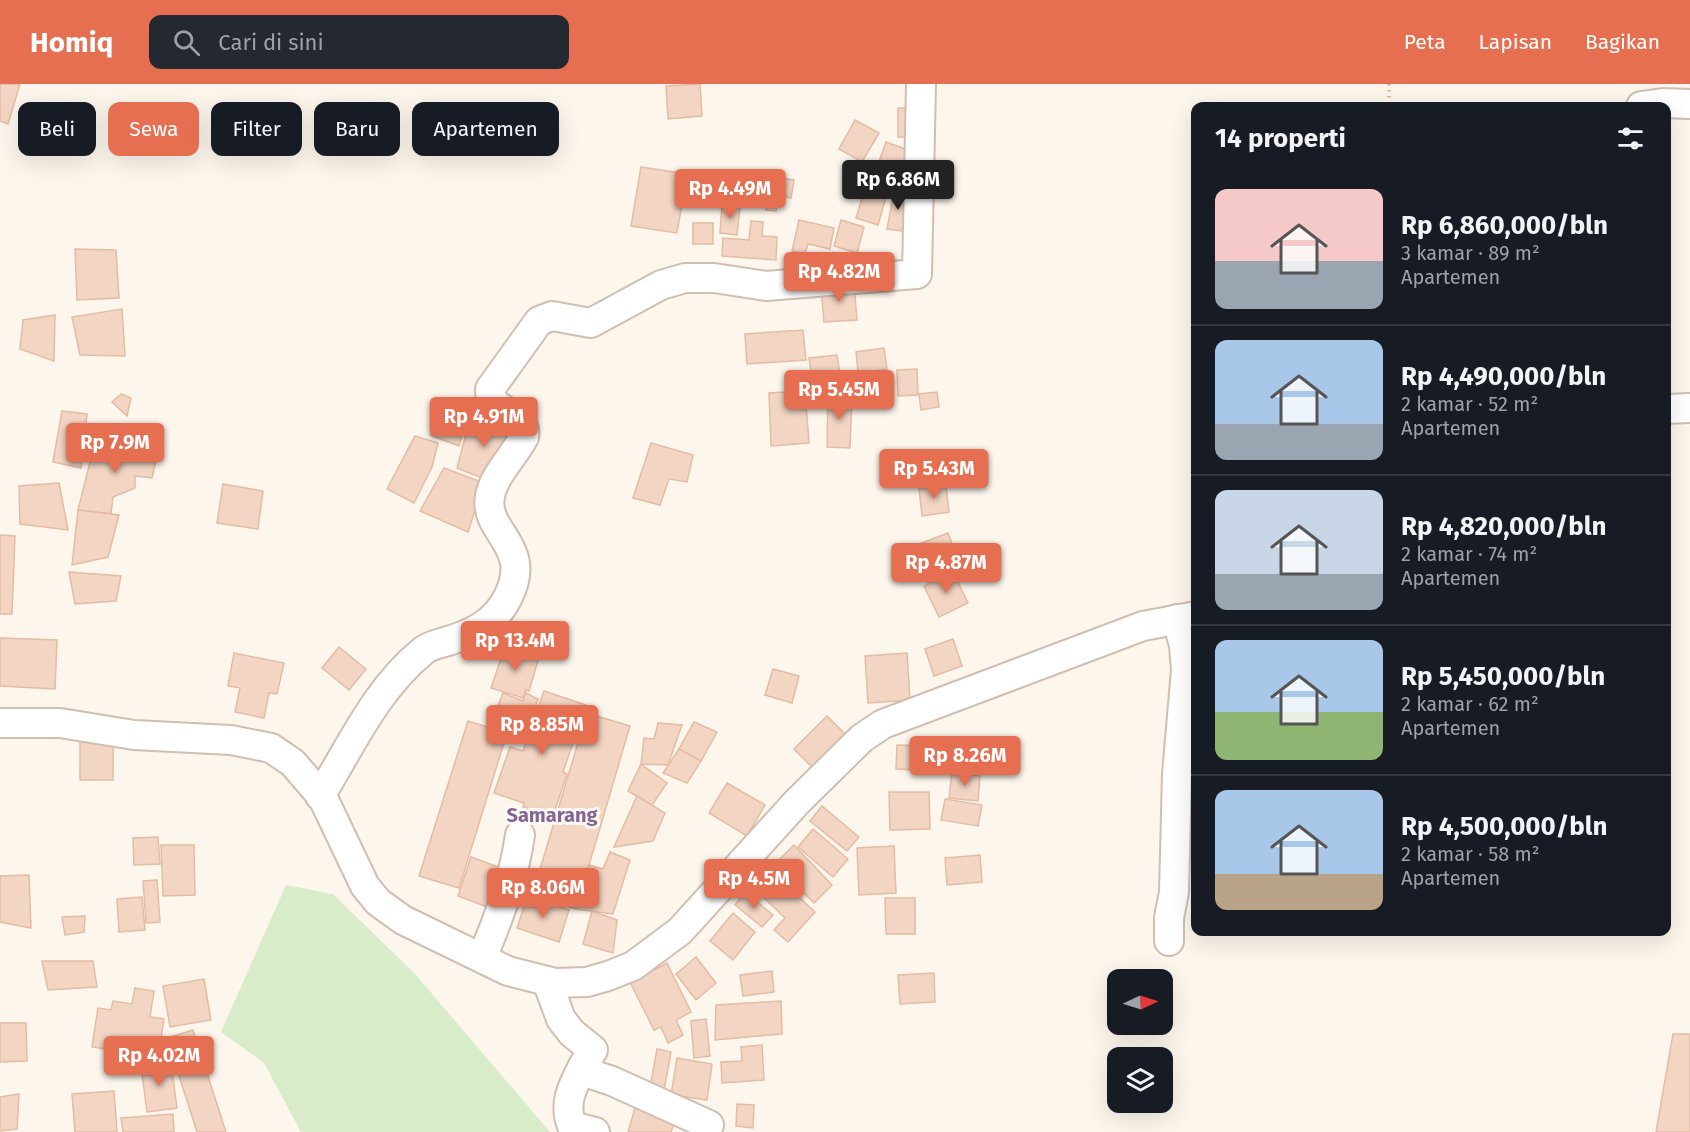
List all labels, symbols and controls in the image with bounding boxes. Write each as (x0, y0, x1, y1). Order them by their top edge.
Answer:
search box (149, 15, 569, 69)
text: Homiq (30, 26, 113, 59)
icon: search (170, 26, 203, 59)
text: Cari di sini (218, 29, 324, 56)
text: Peta (1404, 29, 1446, 55)
text: Lapisan (1479, 29, 1552, 55)
text: Bagikan (1585, 29, 1660, 55)
chip: Beli (18, 102, 96, 156)
chip: Sewa (108, 102, 199, 156)
chip: Filter (211, 102, 302, 156)
chip: Baru (314, 102, 400, 156)
chip: Apartemen (412, 102, 559, 156)
icon: filters (1614, 122, 1647, 155)
text: 14 properti (1215, 123, 1346, 154)
pin: Rp 6.86M (836, 160, 960, 211)
text: Rp 6.86M (856, 167, 940, 191)
pin: Rp 4.49M (668, 169, 792, 220)
text: Rp 4.49M (689, 176, 771, 200)
text: Rp 6,860,000/bln (1401, 210, 1608, 241)
icon: home (1263, 213, 1335, 285)
text: 3 kamar · 89 m² (1401, 241, 1540, 265)
pin: Rp 4.82M (777, 252, 901, 303)
text: Rp 4.82M (798, 259, 880, 283)
text: Apartemen (1401, 265, 1500, 289)
text: Rp 4,490,000/bln (1401, 361, 1606, 392)
icon: home (1263, 364, 1335, 436)
pin: Rp 5.45M (777, 370, 901, 421)
text: Rp 5.45M (798, 377, 880, 401)
text: 2 kamar · 52 m² (1401, 392, 1538, 416)
pin: Rp 4.91M (422, 397, 546, 448)
text: Rp 4.91M (444, 404, 524, 428)
text: Apartemen (1401, 416, 1500, 440)
pin: Rp 7.9M (60, 423, 170, 474)
text: Rp 7.9M (80, 430, 150, 454)
pin: Rp 5.43M (872, 449, 996, 500)
text: Rp 5.43M (893, 456, 975, 480)
text: Rp 4,820,000/bln (1401, 511, 1606, 542)
icon: home (1263, 514, 1335, 586)
text: 2 kamar · 74 m² (1401, 542, 1537, 566)
pin: Rp 4.87M (884, 543, 1008, 594)
text: Rp 4.87M (905, 550, 987, 574)
text: Apartemen (1401, 566, 1500, 590)
pin: Rp 13.4M (453, 621, 577, 672)
text: Rp 13.4M (475, 628, 555, 652)
text: Rp 5,450,000/bln (1401, 661, 1605, 692)
icon: home (1263, 664, 1335, 736)
text: 2 kamar · 62 m² (1401, 692, 1539, 716)
pin: Rp 8.85M (480, 705, 604, 756)
text: Rp 8.85M (500, 712, 584, 736)
text: Apartemen (1401, 716, 1500, 740)
pin: Rp 8.26M (903, 736, 1027, 787)
text: Rp 8.26M (924, 743, 1006, 767)
district label: Samarang (506, 803, 599, 827)
text: Rp 4,500,000/bln (1401, 811, 1608, 842)
icon: home (1263, 814, 1335, 886)
text: 2 kamar · 58 m² (1401, 842, 1540, 866)
pin: Rp 4.5M (699, 859, 809, 910)
text: Rp 4.5M (718, 866, 790, 890)
text: Apartemen (1401, 866, 1500, 890)
pin: Rp 8.06M (481, 868, 605, 919)
text: Rp 8.06M (501, 875, 585, 899)
north arrow (1107, 969, 1173, 1035)
map controls (1107, 969, 1173, 1113)
pin: Rp 4.02M (97, 1036, 221, 1087)
text: Rp 4.02M (118, 1043, 200, 1067)
button: layers (1107, 1047, 1173, 1113)

